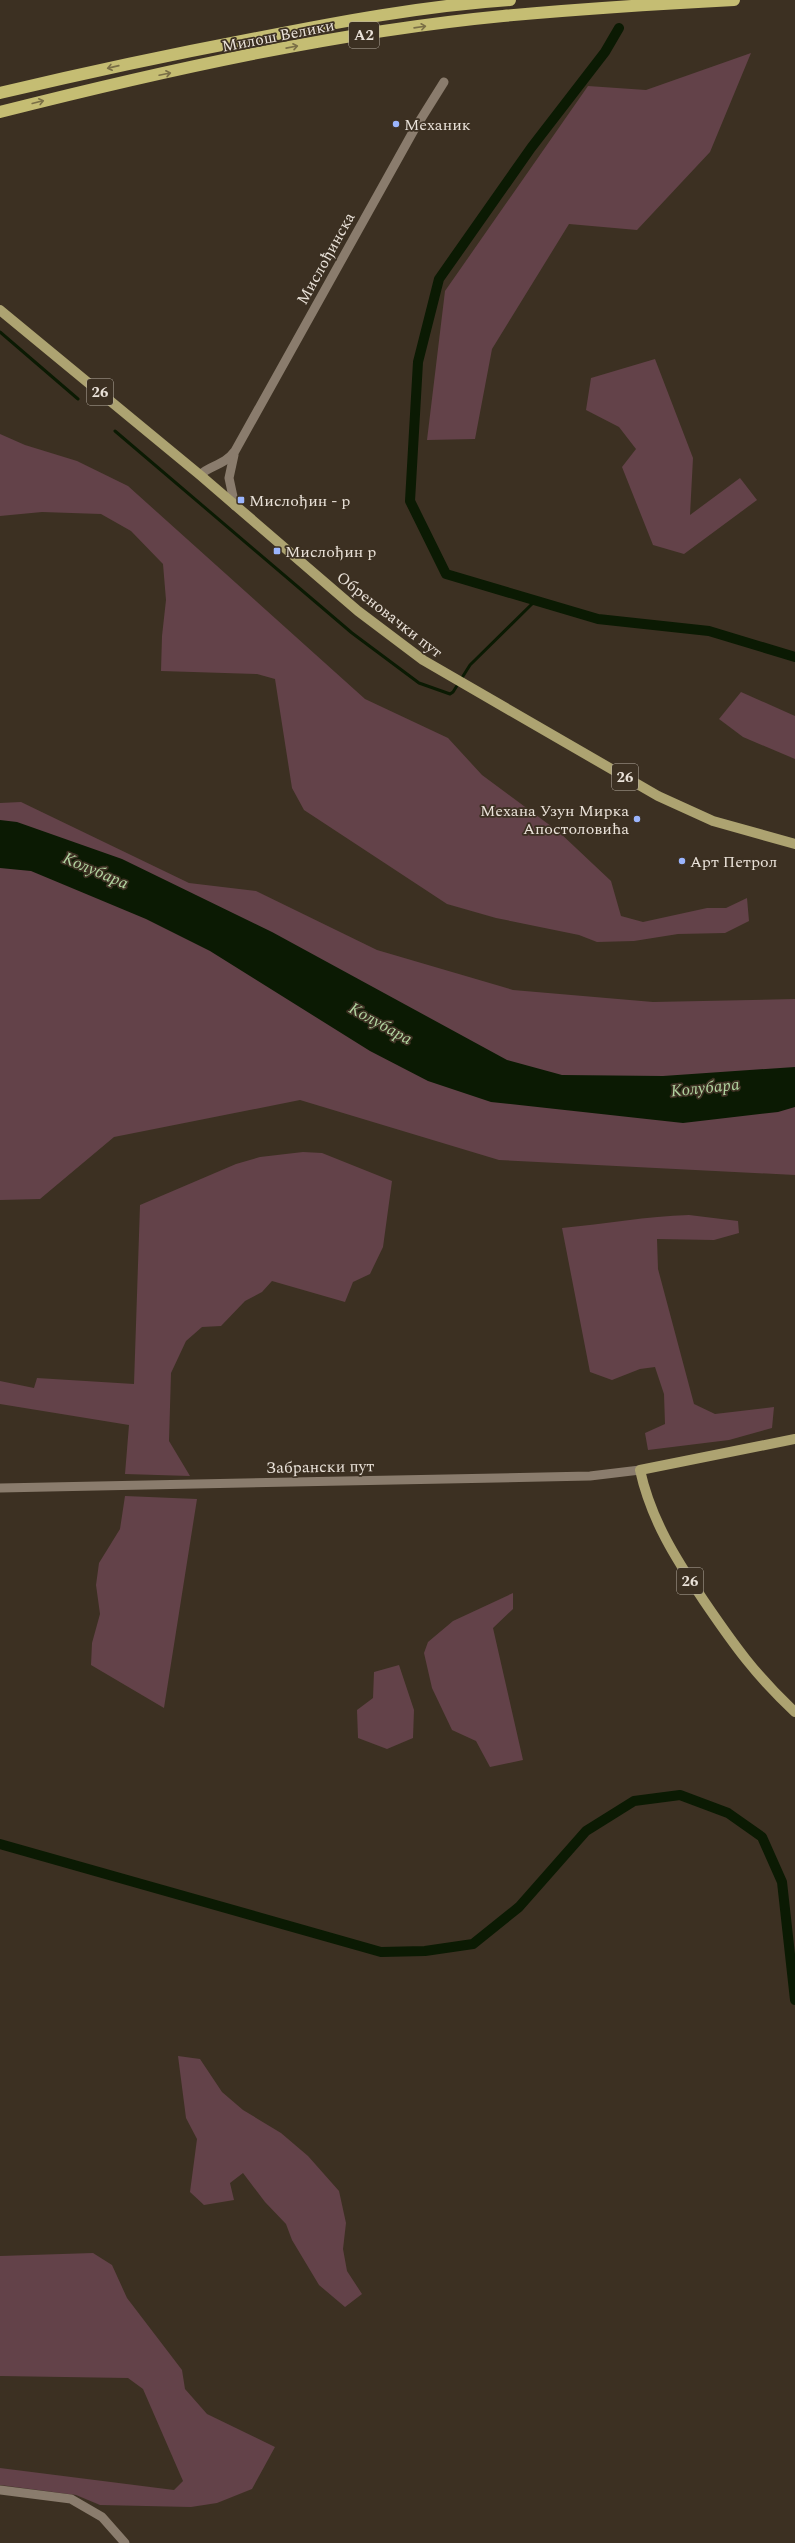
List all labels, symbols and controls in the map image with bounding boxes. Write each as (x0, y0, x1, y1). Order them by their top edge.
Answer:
street label: Милош Велики (220, 13, 337, 59)
road number: A2 (349, 22, 379, 48)
one-way arrow (413, 23, 426, 31)
one-way arrow (285, 43, 298, 51)
one-way arrow (106, 63, 119, 71)
one-way arrow (158, 69, 171, 77)
one-way arrow (31, 98, 44, 105)
place label: Механик (404, 113, 471, 137)
marker: Механик (391, 119, 401, 129)
street label: Мислођинска (291, 208, 361, 309)
road number: 26 (87, 379, 113, 405)
place label: Мислођин - р (249, 489, 350, 513)
marker: Мислођин - р (236, 495, 246, 505)
place label: Мислођин р (285, 540, 376, 564)
marker: Мислођин р (272, 546, 282, 556)
street label: Обреновачки пут (331, 566, 448, 664)
road number: 26 (612, 764, 638, 790)
place label: Механа Узун Мирка Апостоловића (480, 799, 629, 841)
marker: Механа Узун Мирка Апостоловића (632, 814, 642, 824)
water label: Колубара (59, 845, 133, 897)
place label: Арт Петрол (690, 850, 777, 874)
marker: Арт Петрол (677, 856, 687, 866)
water label: Колубара (344, 996, 417, 1052)
water label: Колубара (669, 1071, 741, 1105)
street label: Забрански пут (266, 1454, 375, 1480)
road number: 26 (677, 1568, 703, 1594)

